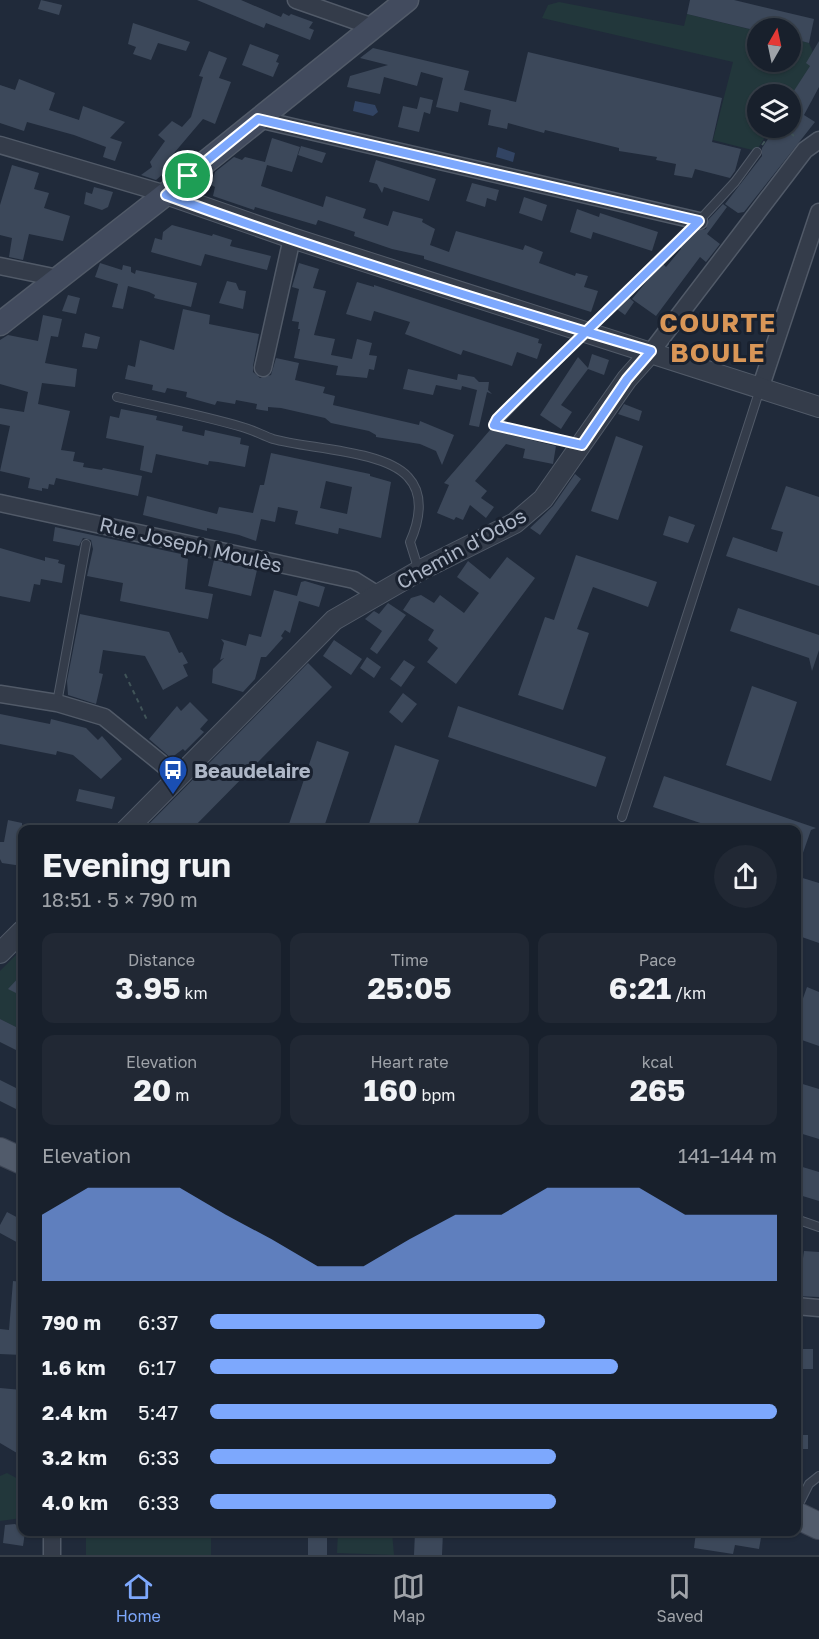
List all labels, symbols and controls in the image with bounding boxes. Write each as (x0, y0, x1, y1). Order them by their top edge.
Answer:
north arrow (747, 18, 801, 72)
map controls (747, 18, 801, 138)
button: layers (747, 84, 801, 138)
pin (162, 150, 213, 201)
icon: arrive (171, 159, 204, 192)
district label: COURTE BOULE (659, 307, 777, 368)
street label: Chemin d'Odos (392, 503, 530, 593)
street label: Rue Joseph Moulès (97, 511, 285, 577)
bus stop icon: Beaudelaire (157, 754, 189, 796)
place label: Beaudelaire (194, 758, 311, 782)
text: Evening run (42, 845, 231, 884)
button: share (714, 845, 777, 908)
text: 18:51 · 5 × 790 m (42, 887, 198, 911)
text: Distance (128, 950, 195, 970)
text: Time (391, 950, 428, 970)
text: Pace (639, 950, 676, 970)
text: 3.95 (115, 970, 181, 1006)
text: 25:05 (368, 970, 452, 1006)
text: 6:21 (609, 970, 671, 1006)
text: km (181, 983, 208, 1003)
text: /km (671, 983, 706, 1003)
text: Elevation (126, 1052, 197, 1072)
text: Heart rate (370, 1052, 449, 1072)
text: kcal (642, 1052, 673, 1072)
text: 20 (134, 1072, 171, 1108)
text: 160 (364, 1072, 418, 1108)
text: 265 (630, 1072, 685, 1108)
text: m (171, 1085, 189, 1105)
text: bpm (418, 1085, 455, 1105)
text: Elevation (42, 1143, 131, 1167)
text: 141–144 m (678, 1143, 777, 1167)
text: 790 m (42, 1310, 101, 1334)
text: 6:37 (138, 1310, 178, 1334)
text: 1.6 km (42, 1355, 106, 1379)
text: 6:17 (138, 1355, 176, 1379)
text: 2.4 km (42, 1400, 107, 1424)
text: 5:47 (138, 1400, 178, 1424)
text: 3.2 km (42, 1445, 107, 1469)
text: 6:33 (138, 1445, 180, 1469)
text: 4.0 km (42, 1490, 108, 1514)
text: 6:33 (138, 1490, 180, 1514)
tab: Home (116, 1570, 161, 1626)
tab: Map (392, 1570, 425, 1626)
tab: Saved (657, 1570, 703, 1626)

